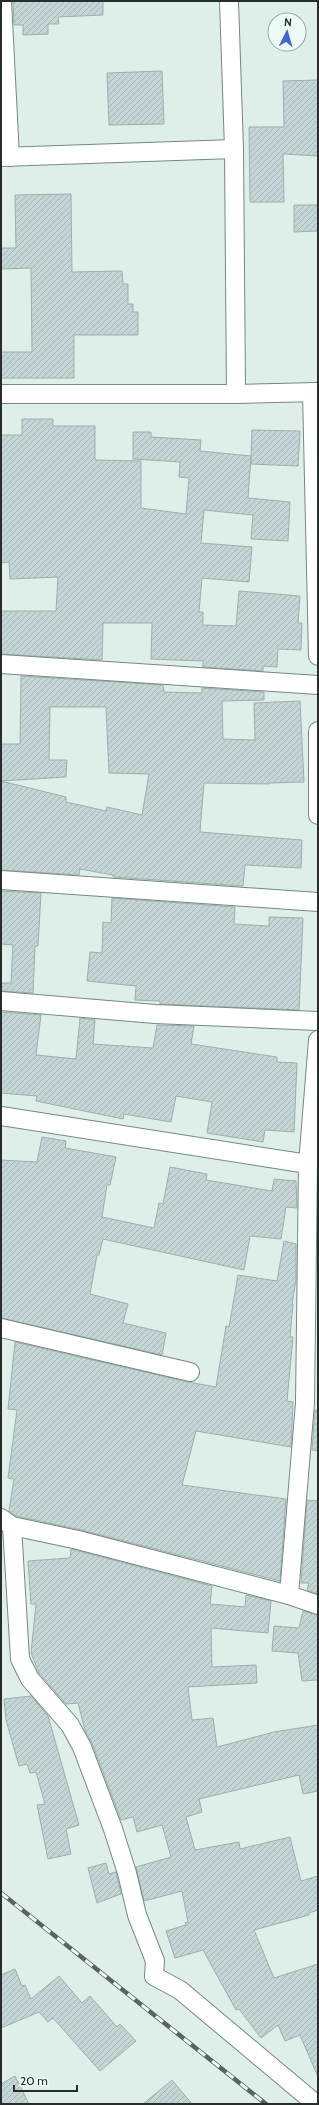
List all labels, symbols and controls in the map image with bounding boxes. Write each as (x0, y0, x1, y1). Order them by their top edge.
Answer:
north arrow (267, 12, 307, 52)
text: N (283, 15, 292, 29)
scale bar (14, 2067, 77, 2093)
text: 20 m (20, 2073, 48, 2088)

